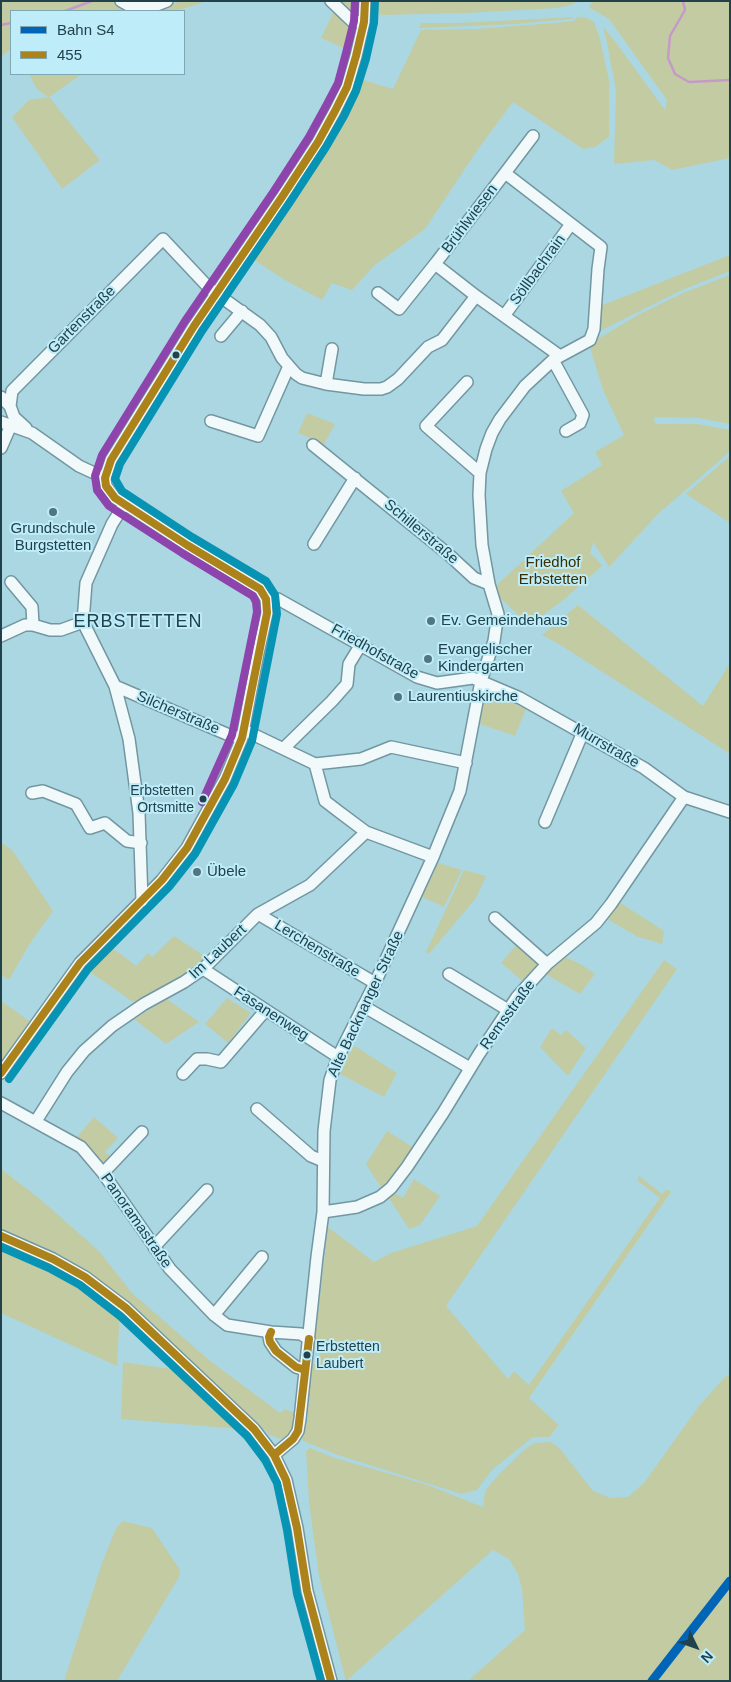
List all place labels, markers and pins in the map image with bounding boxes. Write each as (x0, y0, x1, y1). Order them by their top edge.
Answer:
unlabelled marker (171, 350, 181, 360)
marker: Grundschule Burgstetten (47, 506, 59, 518)
place label: Grundschule Burgstetten (10, 520, 96, 555)
place label: Ev. Gemeindehaus (441, 612, 567, 630)
marker: Ev. Gemeindehaus (425, 615, 437, 627)
place label: Evangelischer Kindergarten (438, 641, 532, 676)
marker: Evangelischer Kindergarten (422, 653, 434, 665)
place label: Laurentiuskirche (408, 688, 518, 706)
marker: Laurentiuskirche (392, 691, 404, 703)
place label: Erbstetten Ortsmitte (130, 783, 194, 816)
marker: Erbstetten Ortsmitte (198, 794, 208, 804)
place label: Übele (207, 863, 246, 881)
marker: Übele (191, 866, 203, 878)
place label: Erbstetten Laubert (316, 1339, 380, 1371)
marker: Erbstetten Laubert (302, 1350, 312, 1360)

